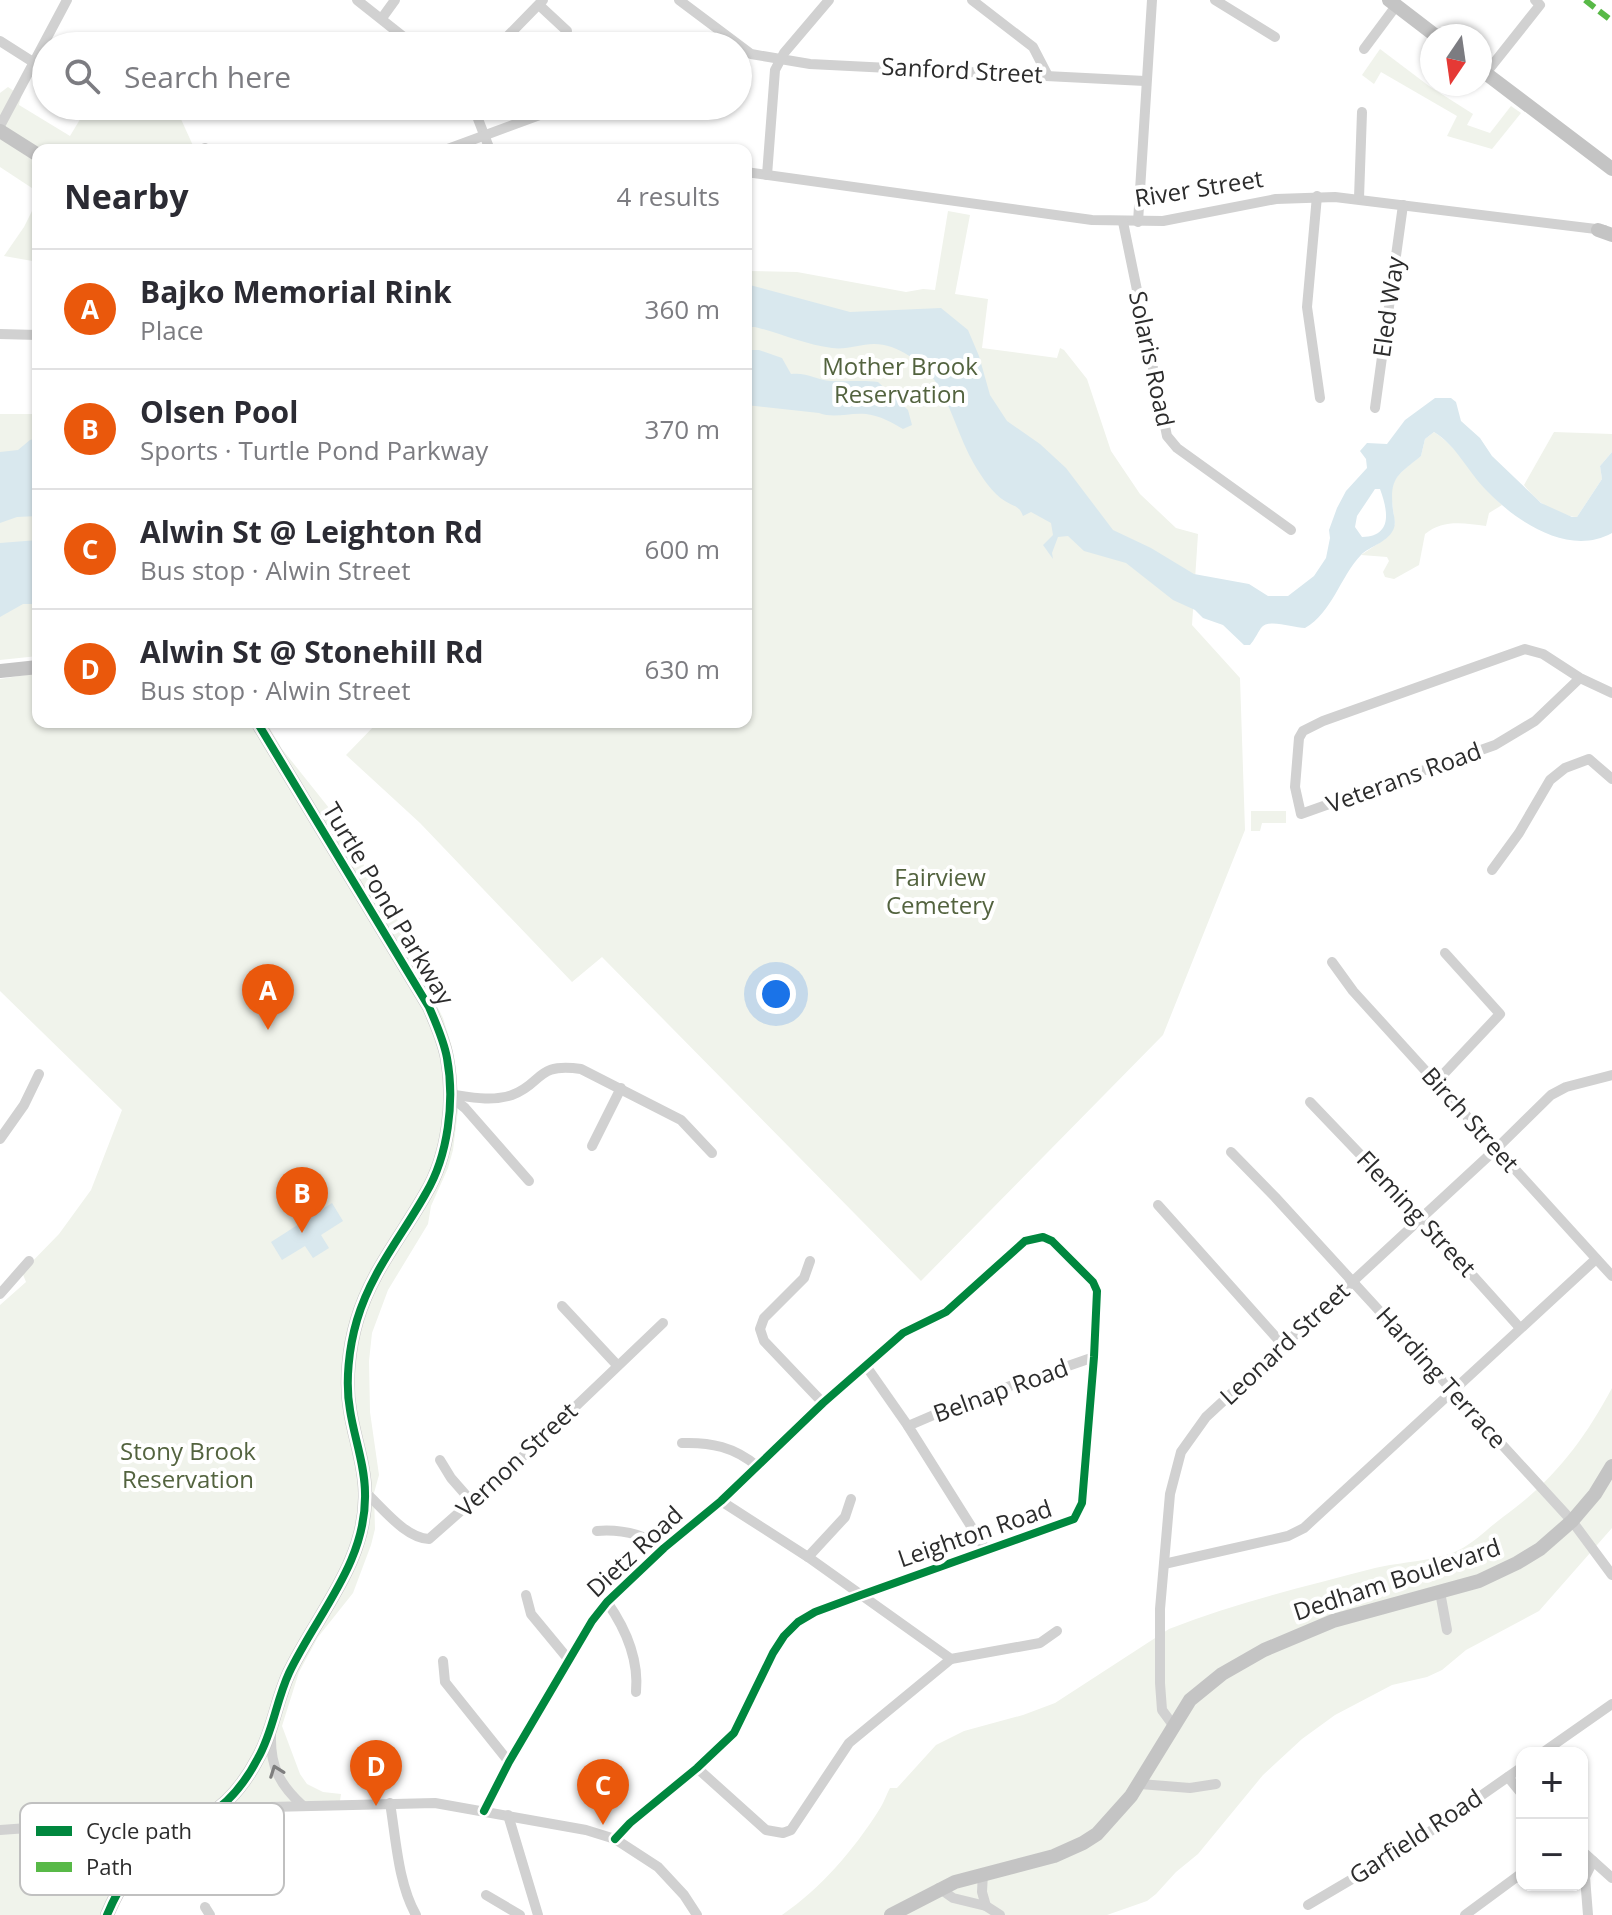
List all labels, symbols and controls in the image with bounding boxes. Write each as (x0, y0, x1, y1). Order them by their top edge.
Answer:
north arrow (1420, 24, 1492, 96)
search box (32, 32, 752, 120)
street label: Sanford Street (881, 49, 1044, 90)
icon: search (60, 54, 104, 98)
text: Search here (124, 56, 291, 97)
street label: River Street (1132, 161, 1265, 214)
text: Nearby (64, 173, 189, 219)
text: 4 results (617, 178, 720, 214)
street label: Eled Way (1364, 253, 1411, 359)
text: Bajko Memorial Rink (140, 271, 452, 312)
street label: Solaris Road (1122, 288, 1183, 430)
text: A (81, 291, 99, 327)
text: 360 m (645, 291, 720, 327)
text: Place (140, 312, 204, 348)
park label: Mother Brook Reservation (822, 349, 978, 410)
text: Olsen Pool (140, 391, 298, 432)
text: B (81, 411, 99, 447)
text: 370 m (645, 411, 720, 447)
text: Sports · Turtle Pond Parkway (140, 432, 488, 468)
text: Alwin St @ Leighton Rd (140, 511, 483, 552)
text: C (82, 531, 98, 567)
text: 600 m (645, 531, 720, 567)
text: Bus stop · Alwin Street (140, 552, 410, 588)
text: Alwin St @ Stonehill Rd (140, 631, 484, 672)
text: D (80, 651, 100, 687)
text: 630 m (645, 651, 720, 687)
text: Bus stop · Alwin Street (140, 672, 410, 708)
street label: Veterans Road (1321, 733, 1486, 820)
street label: Turtle Pond Parkway (316, 796, 463, 1011)
park label: Fairview Cemetery (886, 860, 995, 921)
pin: A (242, 964, 294, 1030)
your location (756, 974, 796, 1014)
street label: Birch Street (1415, 1059, 1527, 1179)
street label: Fleming Street (1350, 1143, 1484, 1283)
pin: B (276, 1167, 328, 1233)
street label: Leonard Street (1212, 1274, 1356, 1412)
street label: Harding Terrace (1370, 1299, 1515, 1455)
street label: Belnap Road (928, 1350, 1073, 1429)
street label: Vernon Street (448, 1394, 584, 1524)
park label: Stony Brook Reservation (120, 1434, 256, 1495)
street label: Leighton Road (893, 1491, 1056, 1574)
street label: Dietz Road (579, 1498, 689, 1604)
street label: Dedham Boulevard (1289, 1529, 1504, 1628)
pin: D (350, 1740, 402, 1806)
map controls (1516, 1747, 1588, 1891)
button: + (1516, 1747, 1588, 1819)
pin: C (577, 1759, 629, 1825)
one-way arrow (270, 1765, 286, 1779)
street label: Garfield Road (1342, 1780, 1488, 1891)
legend (20, 1803, 284, 1895)
text: Cycle path (86, 1815, 192, 1845)
button: − (1516, 1819, 1588, 1891)
text: Path (86, 1851, 133, 1881)

